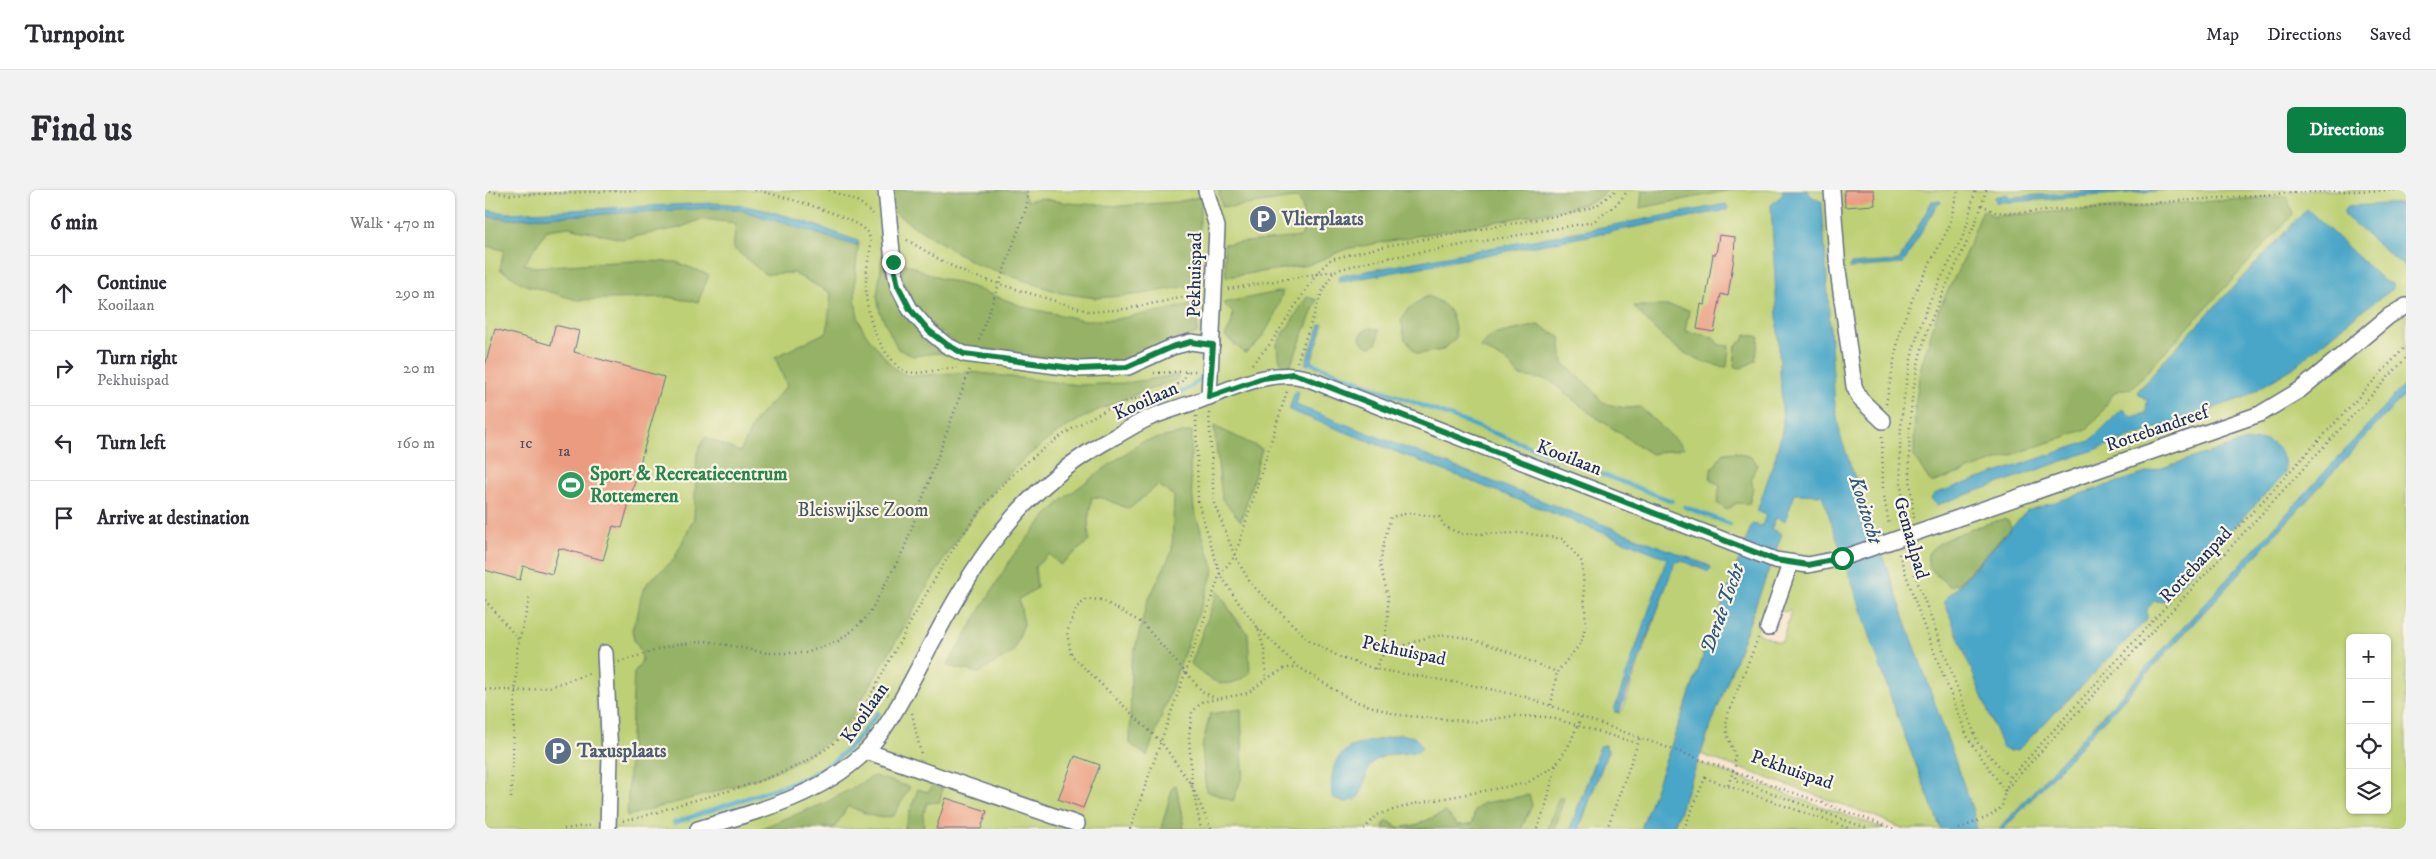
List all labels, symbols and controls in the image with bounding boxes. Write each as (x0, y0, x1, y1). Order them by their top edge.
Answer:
text: Turnpoint (25, 20, 124, 50)
text: Map (2206, 24, 2239, 46)
text: Directions (2267, 24, 2342, 46)
text: Saved (2370, 24, 2411, 46)
button: Directions (2287, 107, 2406, 153)
text: Find us (30, 108, 132, 152)
parking icon: Vlierplaats (1248, 204, 1278, 234)
place label: Vlierplaats (1281, 208, 1364, 231)
text: 6 min (50, 210, 98, 236)
text: Walk · 470 m (350, 213, 435, 233)
street label: Pekhuispad (1183, 232, 1207, 318)
route end (882, 251, 905, 274)
text: Continue (97, 272, 167, 295)
icon: ahead (50, 279, 78, 307)
text: 290 m (395, 283, 435, 303)
text: Kooilaan (97, 295, 155, 315)
text: Turn right (97, 347, 177, 370)
icon: right (50, 354, 78, 382)
text: 20 m (403, 358, 435, 378)
text: Pekhuispad (97, 370, 169, 390)
street label: Kooilaan (1110, 377, 1182, 425)
street label: Rottebandreef (2103, 400, 2214, 457)
icon: left (50, 429, 78, 457)
text: Turn left (97, 432, 166, 455)
text: 160 m (397, 433, 435, 453)
house number: 1c (520, 433, 532, 453)
street label: Kooilaan (1533, 435, 1605, 481)
house number: 1a (558, 441, 571, 461)
place label: Sport & Recreatiecentrum Rottemeren (590, 463, 788, 508)
sports icon: Sport & Recreatiecentrum Rottemeren (556, 470, 586, 500)
water label: Kooitocht (1843, 472, 1888, 549)
street label: Gemaalpad (1888, 494, 1934, 582)
park label: Bleiswijkse Zoom (798, 499, 928, 522)
icon: arrive (50, 504, 78, 532)
text: Arrive at destination (97, 507, 249, 530)
street label: Rottebanpad (2155, 522, 2237, 608)
route start (1831, 547, 1854, 570)
water label: Derde Tocht (1695, 559, 1751, 657)
street label: Pekhuispad (1360, 631, 1449, 671)
map controls (2346, 634, 2391, 814)
button: + (2346, 634, 2391, 679)
street label: Kooilaan (836, 678, 894, 748)
button: − (2346, 679, 2391, 724)
button: locate (2346, 724, 2391, 769)
parking icon: Taxusplaats (543, 736, 573, 766)
place label: Taxusplaats (576, 740, 667, 763)
street label: Pekhuispad (1748, 745, 1837, 795)
button: layers (2346, 769, 2391, 814)

